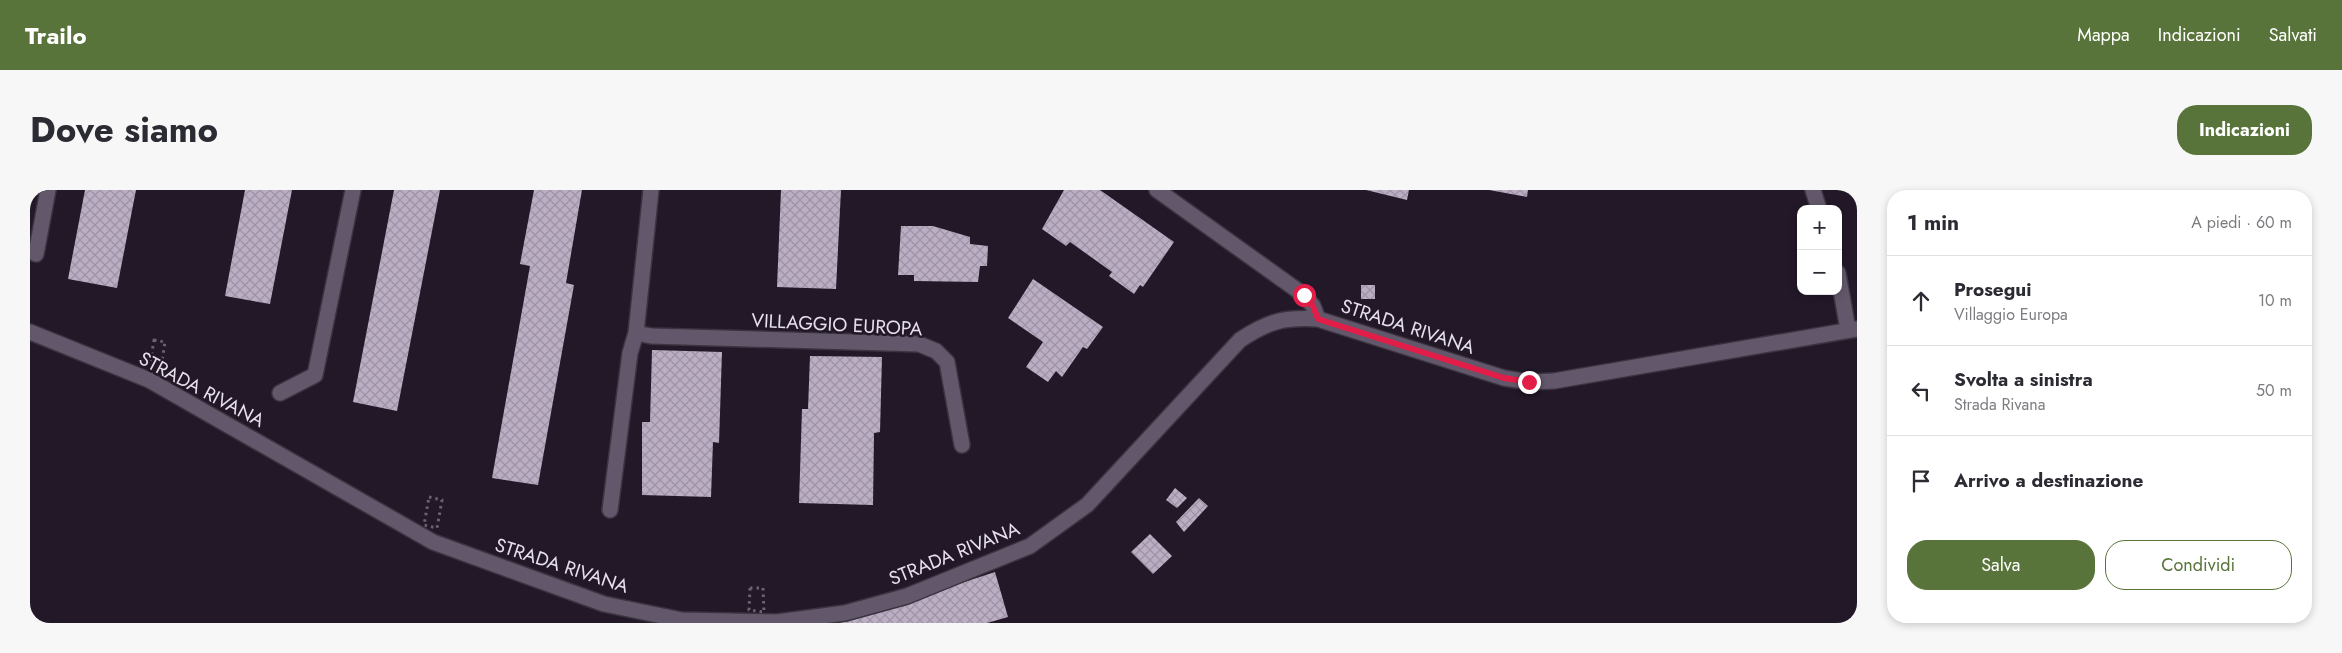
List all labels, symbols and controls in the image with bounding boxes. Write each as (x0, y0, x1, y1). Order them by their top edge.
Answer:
text: Trailo (25, 18, 87, 53)
text: Mappa (2077, 22, 2130, 48)
text: Indicazioni (2158, 22, 2241, 48)
text: Salvati (2269, 22, 2317, 48)
text: Dove siamo (30, 105, 218, 155)
button: Indicazioni (2177, 105, 2312, 155)
map controls (1797, 205, 1842, 295)
button: + (1797, 205, 1842, 250)
text: 1 min (1907, 208, 1959, 238)
text: A piedi · 60 m (2191, 211, 2292, 234)
button: − (1797, 250, 1842, 295)
text: Prosegui (1954, 276, 2032, 303)
route start (1293, 284, 1316, 307)
icon: ahead (1907, 287, 1935, 315)
text: 10 m (2258, 289, 2292, 312)
street label: STRADA RIVANA (1338, 292, 1478, 361)
text: Villaggio Europa (1954, 303, 2068, 326)
street label: VILLAGGIO EUROPA (751, 307, 924, 342)
street label: STRADA RIVANA (134, 345, 270, 434)
text: Svolta a sinistra (1954, 366, 2093, 393)
route end (1518, 371, 1541, 394)
icon: left (1907, 377, 1935, 405)
text: 50 m (2256, 379, 2292, 402)
text: Strada Rivana (1954, 393, 2045, 416)
icon: arrive (1907, 467, 1935, 495)
text: Arrivo a destinazione (1954, 467, 2143, 494)
street label: STRADA RIVANA (885, 515, 1024, 592)
street label: STRADA RIVANA (492, 531, 632, 600)
button: Salva (1907, 540, 2095, 590)
button: Condividi (2105, 540, 2292, 590)

